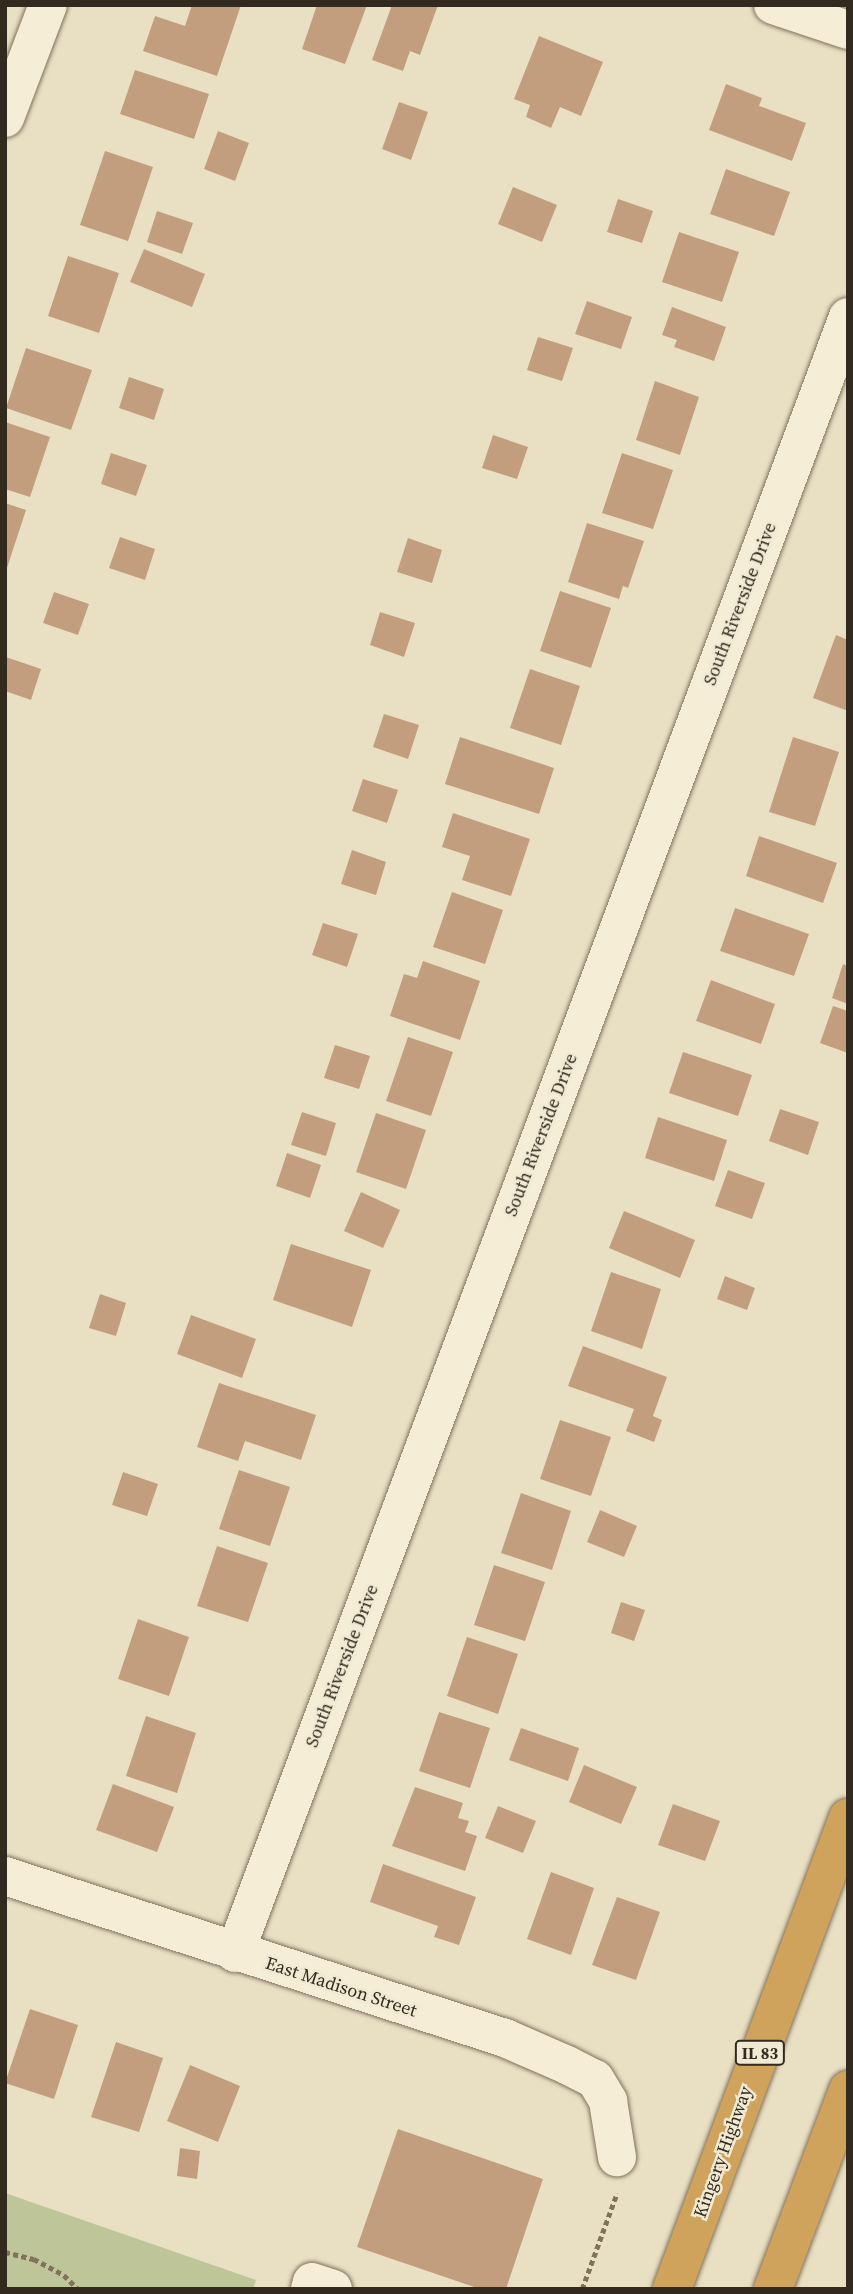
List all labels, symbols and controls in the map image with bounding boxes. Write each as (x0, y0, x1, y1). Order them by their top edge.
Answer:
street label: South Riverside Drive (699, 520, 781, 688)
street label: South Riverside Drive (500, 1051, 582, 1219)
street label: South Riverside Drive (301, 1582, 383, 1750)
street label: East Madison Street (263, 1952, 419, 2022)
road number: IL 83 (734, 2040, 786, 2066)
street label: Kingery Highway (689, 2083, 757, 2221)

